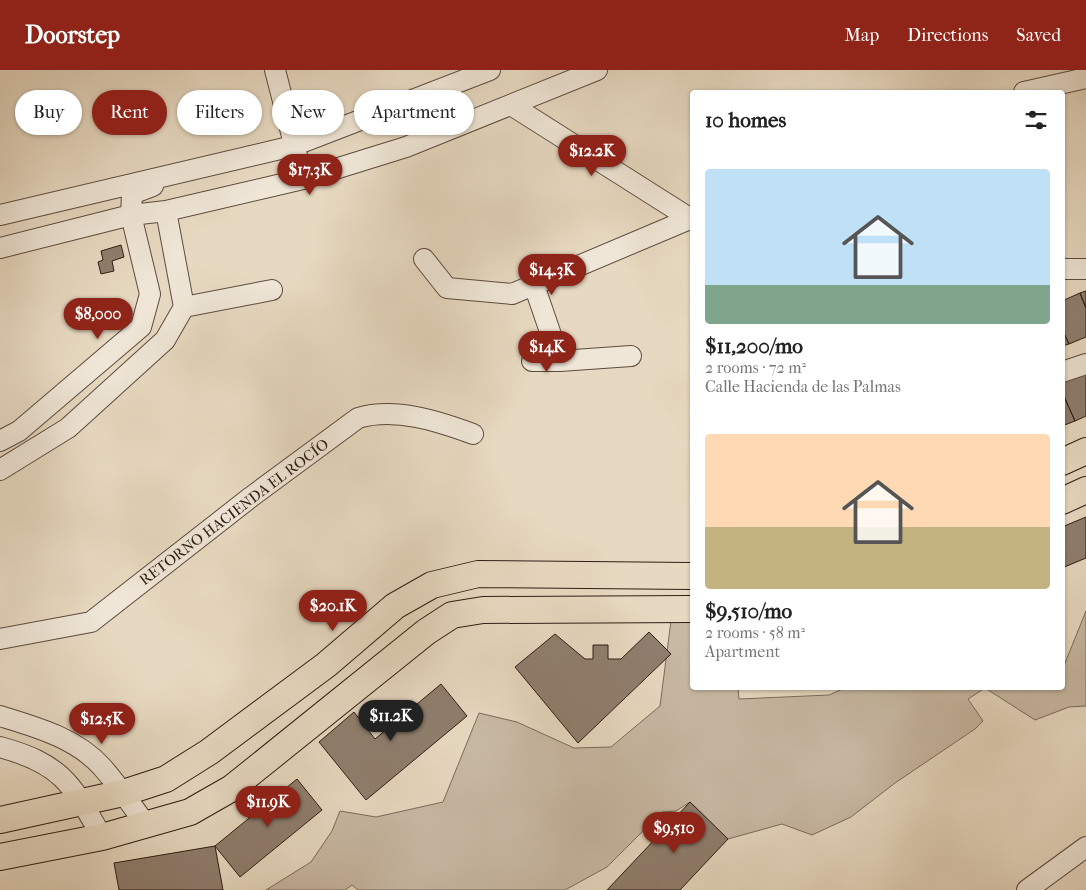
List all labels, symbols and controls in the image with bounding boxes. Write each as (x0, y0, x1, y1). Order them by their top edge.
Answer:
text: Doorstep (25, 21, 120, 49)
text: Map (845, 25, 879, 46)
text: Directions (907, 25, 988, 46)
text: Saved (1016, 25, 1061, 46)
chip: Buy (15, 90, 82, 135)
chip: Rent (92, 90, 167, 135)
chip: Filters (177, 90, 262, 135)
chip: New (272, 90, 344, 135)
chip: Apartment (354, 90, 474, 135)
icon: filters (1022, 106, 1050, 134)
text: 10 homes (705, 108, 786, 132)
pin: $12.2K (551, 134, 633, 177)
text: $12.2K (569, 141, 615, 160)
pin: $17.3K (269, 154, 351, 196)
text: $17.3K (288, 160, 332, 179)
icon: home (833, 202, 923, 292)
pin: $14.3K (511, 254, 593, 296)
text: $14.3K (529, 260, 575, 279)
pin: $8,000 (57, 298, 139, 340)
text: $8,000 (75, 304, 121, 323)
pin: $14K (517, 330, 577, 373)
text: $11,200/mo (705, 334, 803, 358)
text: $14K (529, 337, 565, 356)
text: 2 rooms · 72 m² (705, 358, 806, 377)
text: Calle Hacienda de las Palmas (705, 377, 901, 396)
street label: RETORNO HACIENDA EL ROCÍO (136, 435, 332, 589)
icon: home (833, 467, 923, 557)
pin: $20.1K (292, 590, 374, 632)
text: $20.1K (310, 596, 356, 615)
text: $9,510/mo (705, 599, 792, 623)
text: 2 rooms · 58 m² (705, 623, 805, 642)
text: Apartment (705, 642, 780, 661)
pin: $11.2K (350, 700, 432, 742)
pin: $12.5K (61, 702, 143, 745)
text: $11.2K (369, 706, 413, 725)
text: $12.5K (80, 709, 124, 728)
pin: $11.9K (227, 786, 309, 828)
text: $11.9K (246, 792, 290, 811)
pin: $9,510 (633, 812, 715, 854)
text: $9,510 (653, 818, 695, 837)

